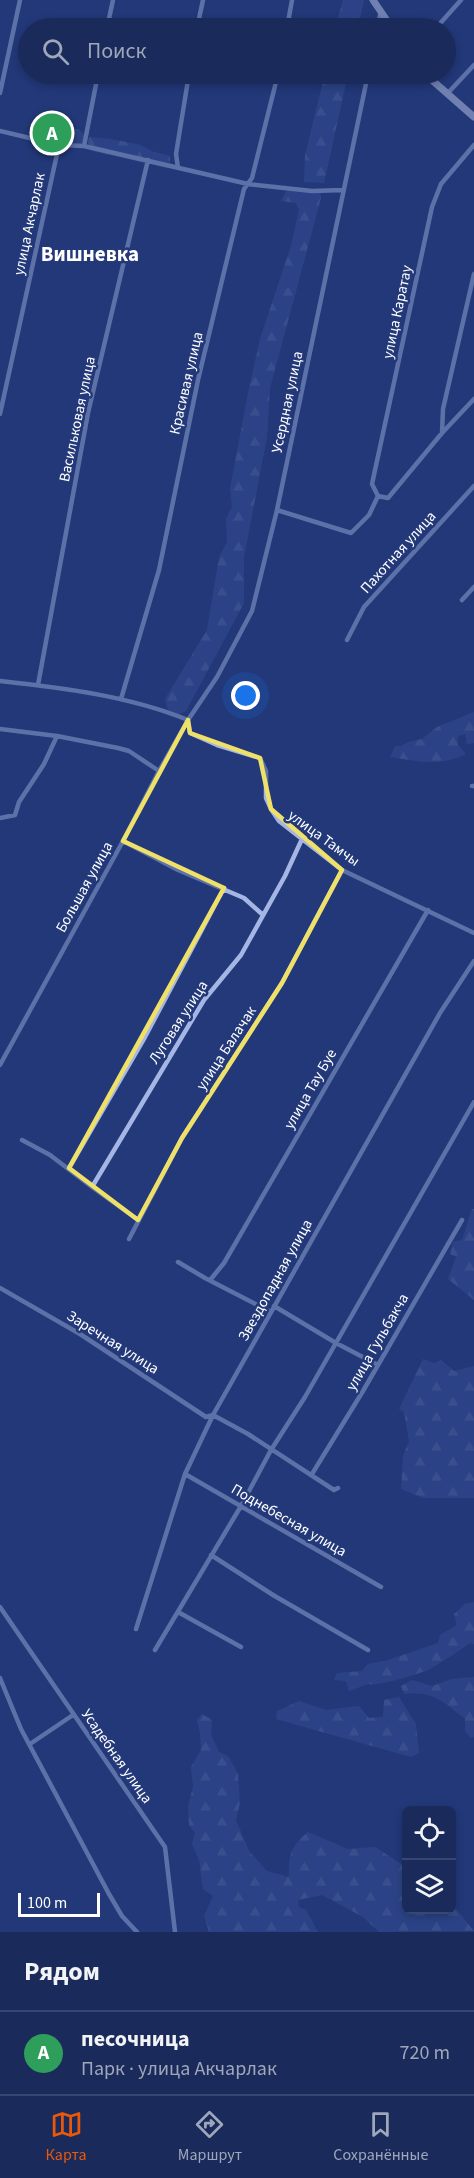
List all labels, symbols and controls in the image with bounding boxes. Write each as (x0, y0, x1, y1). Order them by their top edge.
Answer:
search box (18, 18, 456, 84)
icon: search (39, 35, 72, 68)
text: Поиск (87, 35, 146, 67)
pin: A (32, 110, 72, 156)
street label: улица Акчарлак (8, 170, 51, 277)
district label: Вишневка (41, 239, 139, 269)
street label: улица Каратау (377, 263, 418, 361)
street label: Красивая улица (164, 330, 209, 437)
street label: Усердная улица (266, 349, 309, 455)
street label: Васильковая улица (54, 355, 101, 484)
street label: Пахотная улица (356, 506, 441, 598)
your location (231, 681, 260, 710)
street label: улица Тамчы (284, 805, 364, 872)
street label: Большая улица (51, 838, 118, 937)
street label: Луговая улица (144, 977, 213, 1068)
street label: улица Балачак (191, 1001, 262, 1095)
street label: улица Тау Буе (279, 1045, 342, 1133)
street label: Звездопадная улица (233, 1216, 318, 1345)
street label: улица Гульбакча (341, 1290, 414, 1395)
street label: Заречная улица (63, 1306, 163, 1379)
street label: Поднебесная улица (227, 1479, 350, 1562)
street label: Усадебная улица (76, 1705, 157, 1808)
map controls (402, 1806, 456, 1914)
button: locate (402, 1806, 456, 1860)
button: layers (402, 1860, 456, 1914)
scale bar (18, 1890, 100, 1918)
text: 100 m (27, 1892, 67, 1914)
text: Рядом (24, 1953, 100, 1990)
text: песочница (81, 2023, 190, 2055)
text: A (38, 2039, 49, 2067)
text: 720 m (400, 2039, 450, 2067)
text: Парк · улица Акчарлак (81, 2055, 277, 2083)
tab: Карта (46, 2108, 87, 2166)
tab: Маршрут (178, 2108, 242, 2166)
tab: Сохранённые (333, 2108, 428, 2166)

